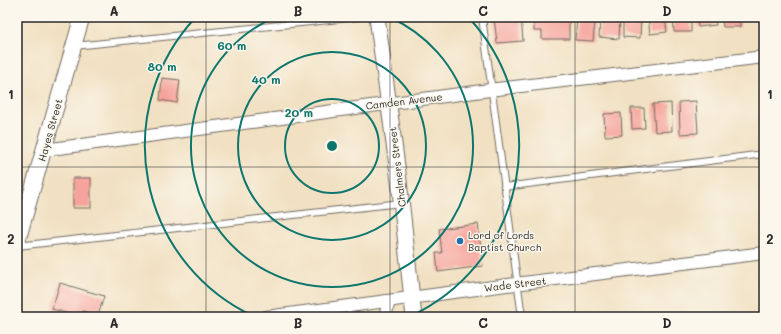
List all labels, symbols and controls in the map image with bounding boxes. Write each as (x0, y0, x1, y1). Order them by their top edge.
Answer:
text: A (109, 2, 119, 19)
text: B (294, 2, 303, 19)
text: C (478, 2, 488, 19)
text: D (662, 2, 672, 19)
text: 60 m (218, 37, 246, 53)
text: 80 m (147, 58, 177, 74)
text: 40 m (251, 71, 281, 87)
text: 1 (8, 85, 14, 102)
text: 1 (767, 85, 773, 102)
street label: Camden Avenue (365, 89, 443, 113)
street label: Hayes Street (34, 97, 66, 163)
text: 20 m (285, 104, 313, 120)
street label: Chalmers Street (385, 126, 409, 208)
centre of rings (325, 139, 339, 153)
place label: Lord of Lords Baptist Church (468, 228, 542, 254)
text: 2 (7, 230, 15, 247)
text: 2 (766, 230, 774, 247)
marker: Lord of Lords Baptist Church (455, 236, 465, 246)
street label: Wade Street (483, 273, 547, 295)
text: A (109, 314, 119, 331)
text: B (294, 314, 303, 331)
text: C (478, 314, 488, 331)
text: D (662, 314, 672, 331)

